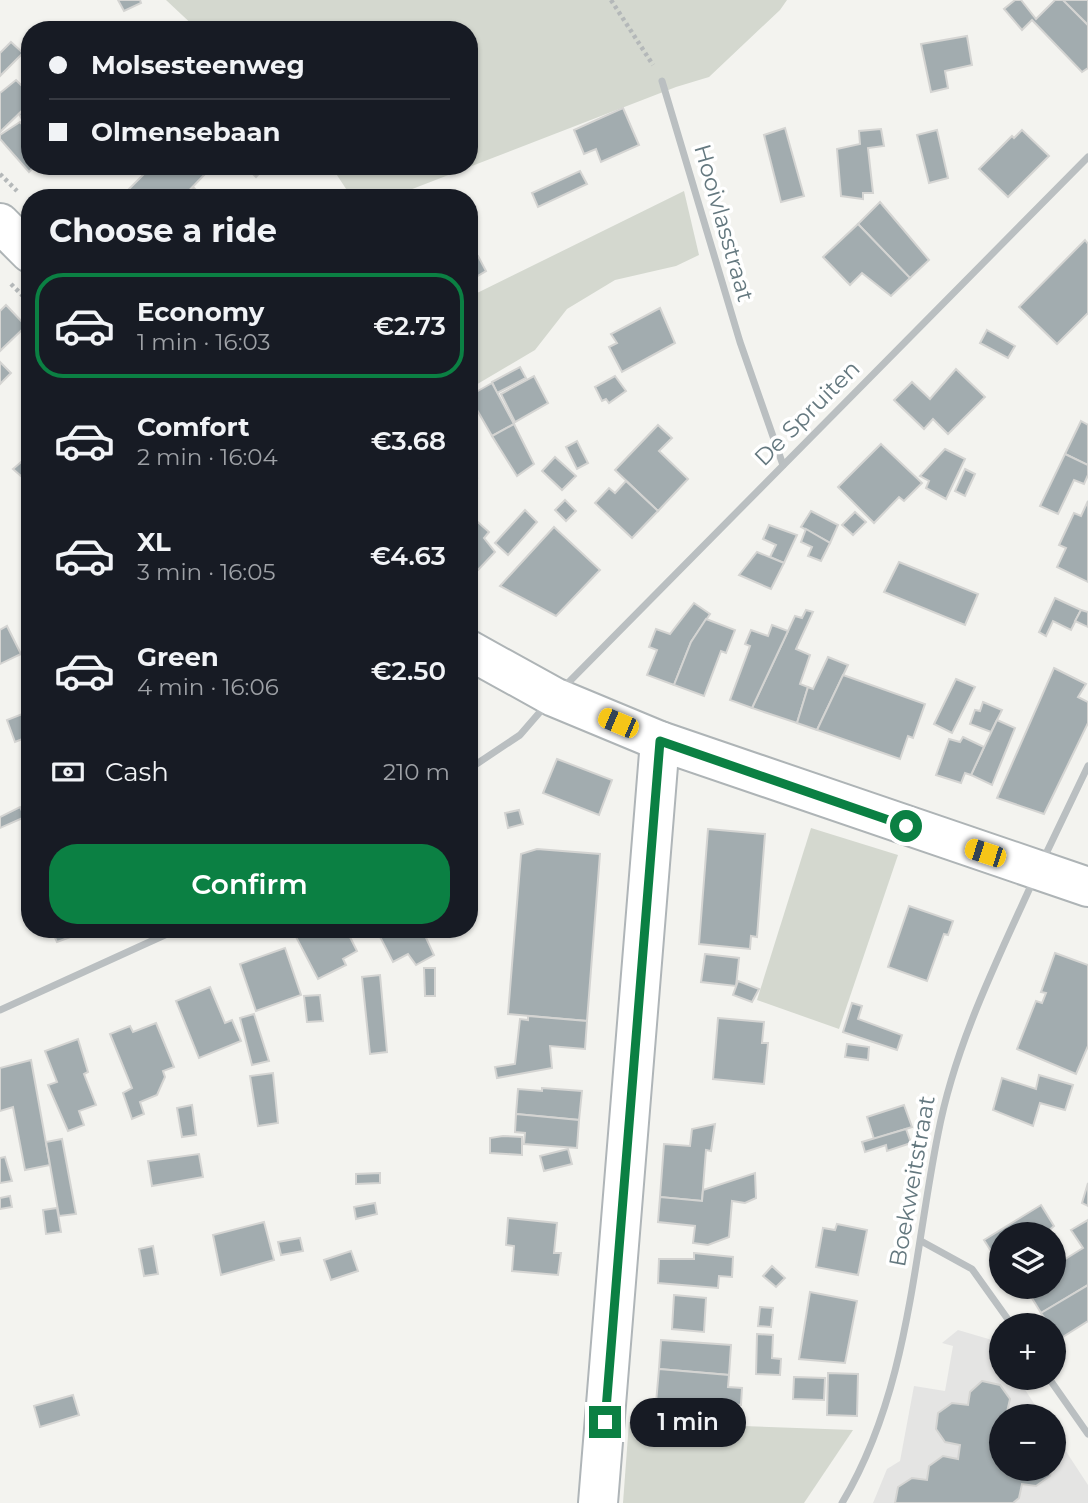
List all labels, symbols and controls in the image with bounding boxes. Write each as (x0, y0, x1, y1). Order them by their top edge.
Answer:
text: Molsesteenweg (91, 49, 305, 81)
text: Olmensebaan (91, 116, 280, 148)
street label: Hooivlasstraat (688, 141, 760, 305)
text: Choose a ride (49, 211, 277, 250)
icon: car (53, 294, 116, 357)
text: Economy (137, 296, 264, 328)
text: €2.73 (373, 310, 446, 342)
text: 1 min · 16:03 (137, 328, 270, 356)
street label: De Spruiten (748, 354, 866, 472)
icon: car (53, 409, 116, 472)
text: Comfort (137, 411, 249, 443)
text: €3.68 (371, 425, 446, 457)
text: 2 min · 16:04 (137, 443, 278, 471)
icon: car (53, 524, 116, 587)
text: XL (137, 526, 171, 558)
text: €4.63 (370, 540, 446, 572)
text: 3 min · 16:05 (137, 558, 275, 586)
icon: car (53, 639, 116, 702)
text: Green (137, 641, 219, 673)
text: €2.50 (371, 655, 446, 687)
text: 4 min · 16:06 (137, 673, 279, 701)
car (595, 705, 642, 741)
icon: cash (49, 753, 87, 791)
text: Cash (105, 756, 169, 788)
text: 210 m (383, 758, 450, 786)
route start (890, 810, 922, 842)
car (962, 837, 1009, 869)
button: Confirm (49, 844, 450, 924)
street label: Boekweitstraat (883, 1093, 941, 1269)
map controls (989, 1222, 1066, 1481)
button: layers (989, 1222, 1066, 1299)
button: + (989, 1313, 1066, 1390)
callout: 1 min (630, 1398, 745, 1446)
button: − (989, 1404, 1066, 1481)
route end (589, 1406, 621, 1438)
text: 1 min (657, 1408, 719, 1436)

